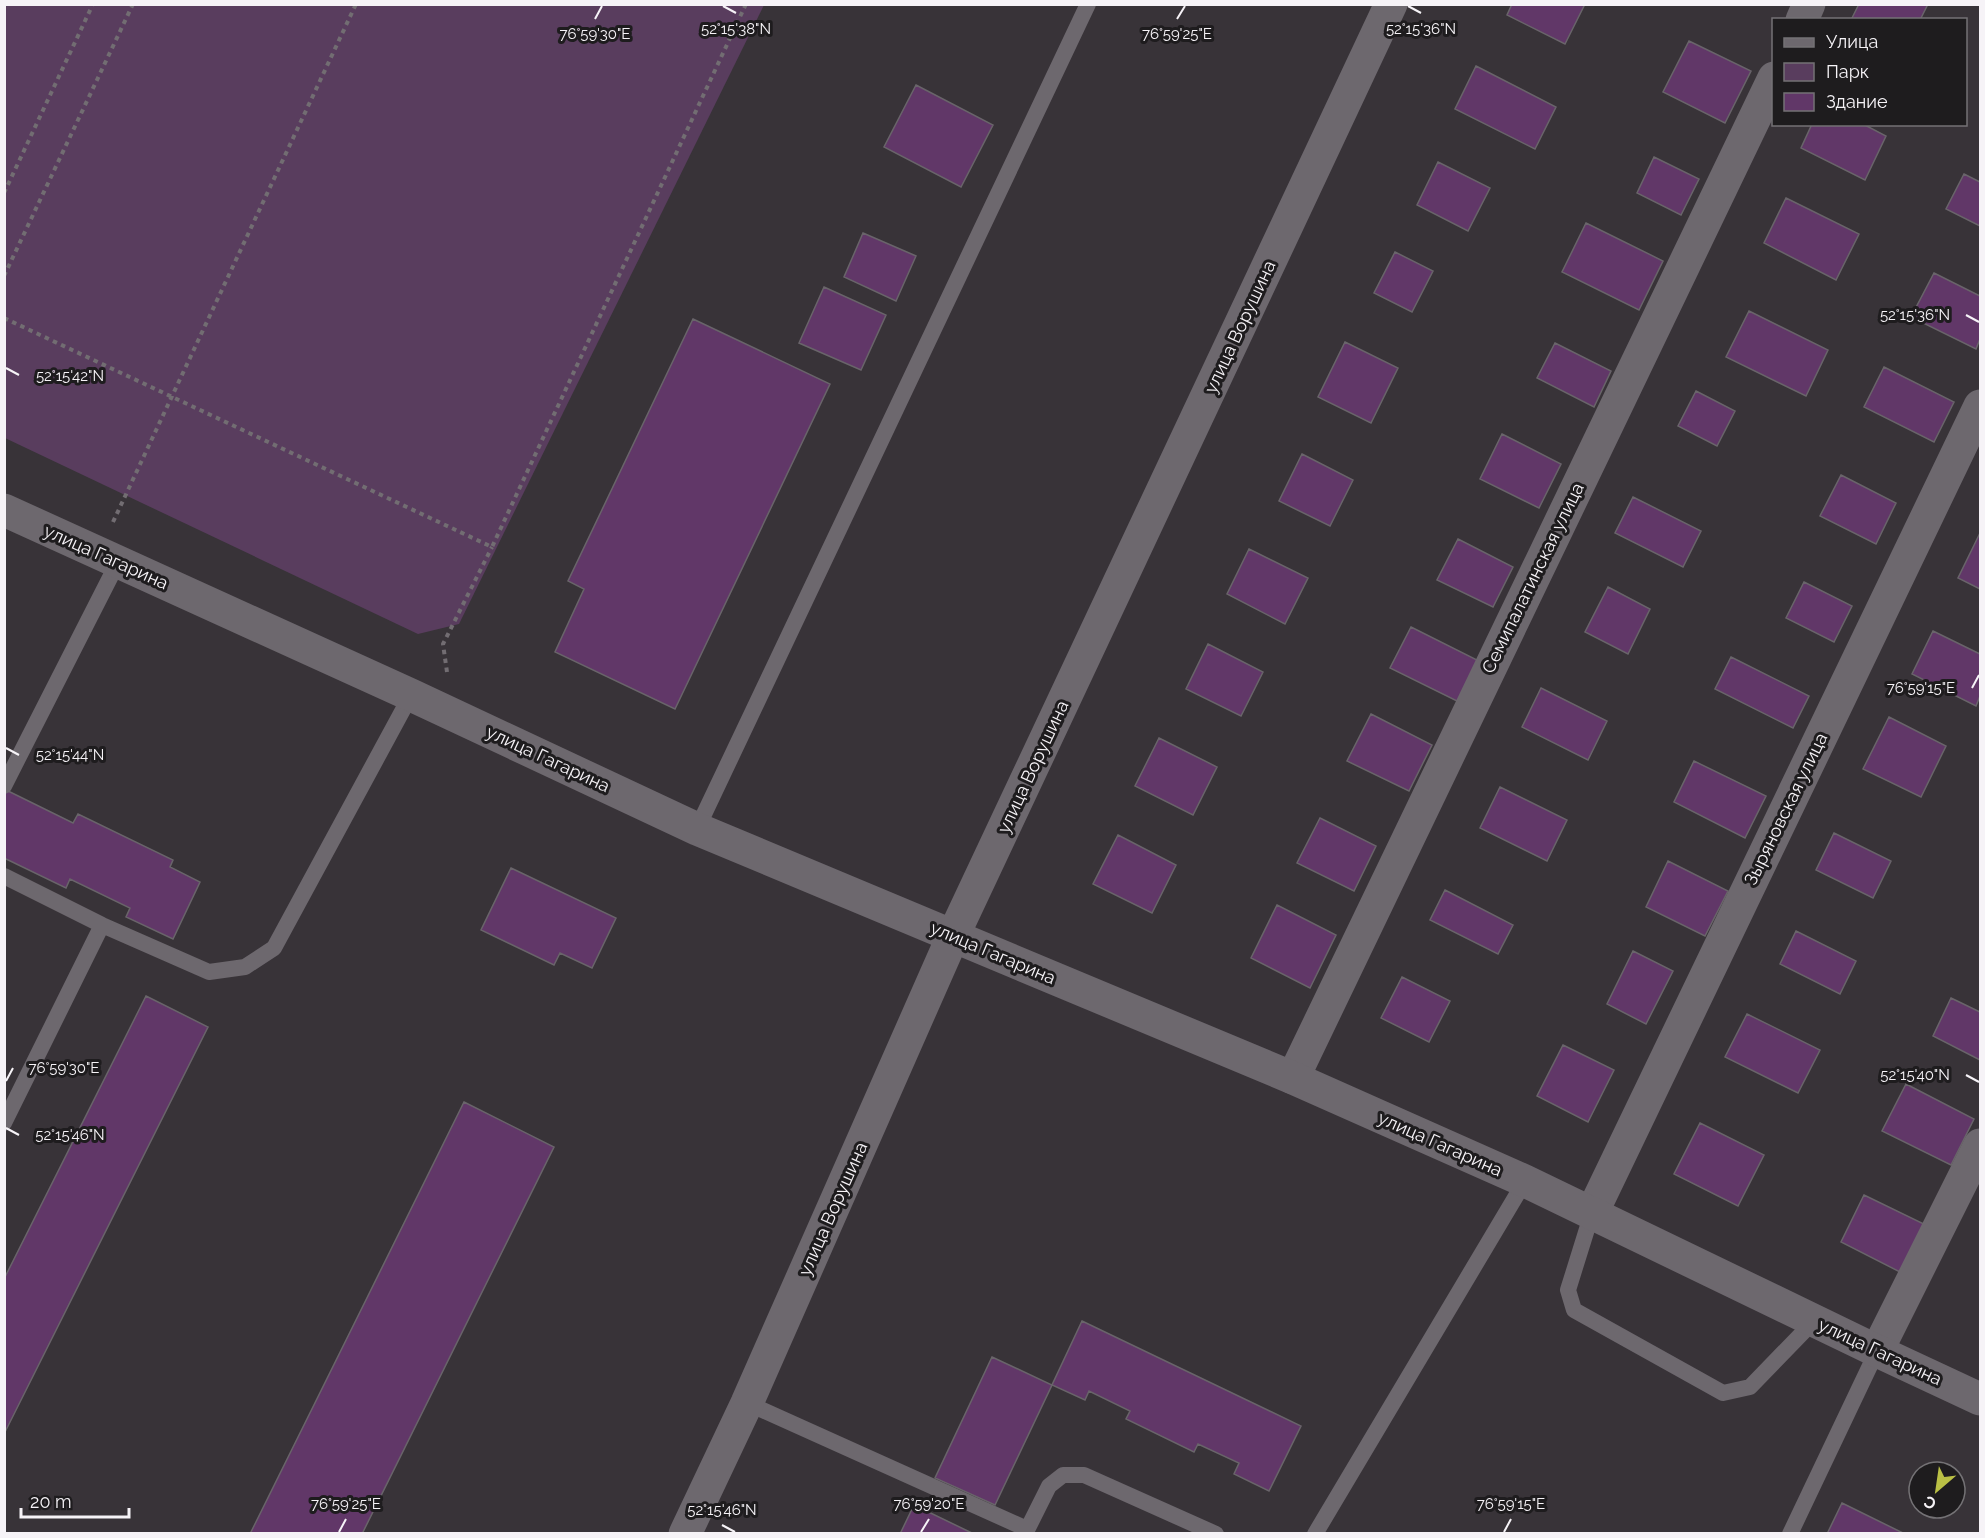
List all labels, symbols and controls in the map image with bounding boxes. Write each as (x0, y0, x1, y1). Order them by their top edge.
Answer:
legend (1772, 18, 1967, 126)
text: 52°15'38"N (701, 20, 771, 38)
text: 52°15'36"N (1386, 20, 1456, 38)
text: 76°59'30"E (560, 25, 630, 43)
text: 76°59'25"E (1142, 25, 1212, 43)
text: Улица (1826, 31, 1878, 52)
text: Парк (1826, 61, 1869, 82)
text: Здание (1826, 91, 1888, 112)
street label: улица Ворушина (1200, 257, 1280, 397)
text: 52°15'36"N (1880, 306, 1950, 324)
text: 52°15'42"N (36, 367, 104, 385)
street label: Семипалатинская улица (1477, 479, 1588, 676)
street label: улица Гагарина (41, 520, 172, 593)
text: 76°59'15"E (1887, 679, 1955, 697)
street label: улица Ворушина (993, 697, 1073, 837)
street label: улица Гагарина (483, 721, 613, 796)
street label: Зыряновская улица (1740, 729, 1832, 888)
text: 52°15'44"N (36, 746, 104, 764)
street label: улица Гагарина (928, 917, 1059, 988)
text: 76°59'30"E (29, 1059, 99, 1077)
text: 52°15'40"N (1880, 1066, 1950, 1084)
street label: улица Гагарина (1375, 1107, 1506, 1180)
text: 52°15'46"N (35, 1126, 105, 1144)
street label: улица Ворушина (794, 1139, 871, 1279)
street label: улица Гагарина (1815, 1314, 1945, 1389)
north arrow (1907, 1460, 1967, 1520)
scale bar (21, 1481, 129, 1519)
text: 20 m (30, 1491, 72, 1512)
text: С (1921, 1492, 1939, 1514)
text: 76°59'25"E (311, 1495, 381, 1513)
text: 76°59'20"E (894, 1495, 964, 1513)
text: 76°59'15"E (1477, 1495, 1545, 1513)
text: 52°15'46"N (687, 1501, 757, 1519)

